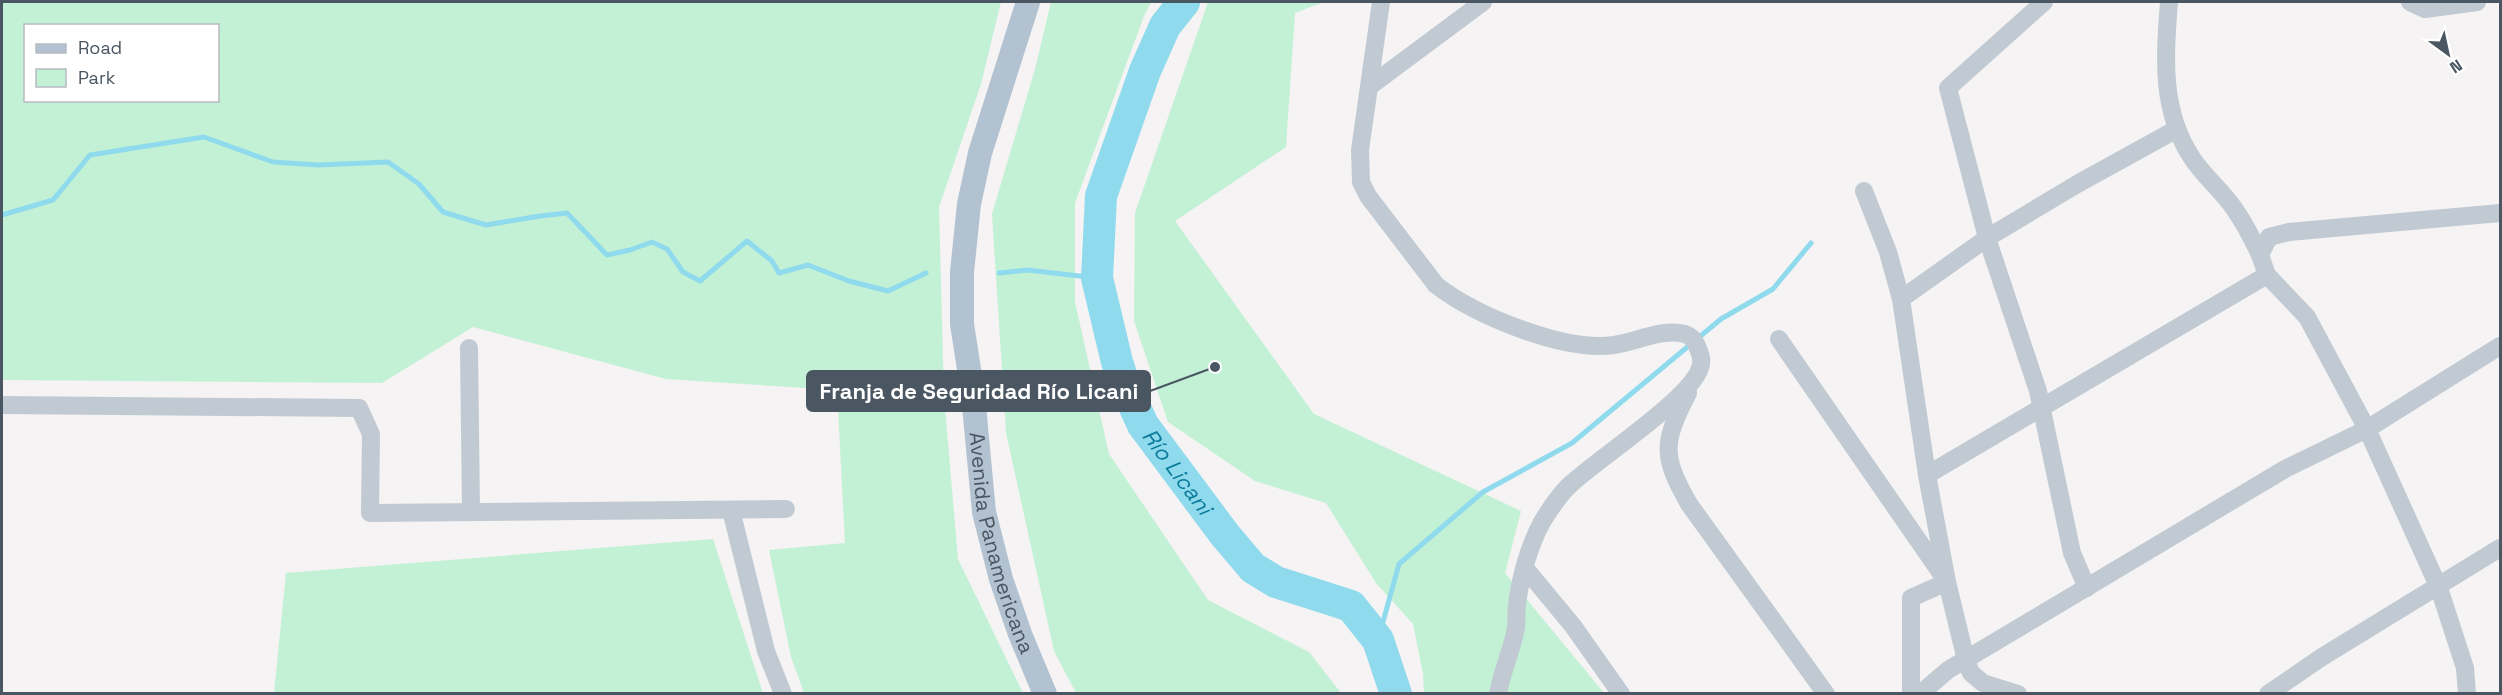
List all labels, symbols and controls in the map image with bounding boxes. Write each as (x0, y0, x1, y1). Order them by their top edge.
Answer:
legend (24, 24, 219, 102)
north arrow (2418, 24, 2478, 84)
text: Road (78, 36, 122, 59)
text: N (2446, 54, 2466, 78)
text: Park (78, 66, 116, 89)
callout: Franja de Seguridad Río Licani (807, 371, 1150, 411)
text: Franja de Seguridad Río Licani (820, 377, 1138, 405)
water label: Río Licani (1136, 423, 1220, 522)
street label: Avenida Panamericana (964, 431, 1041, 658)

